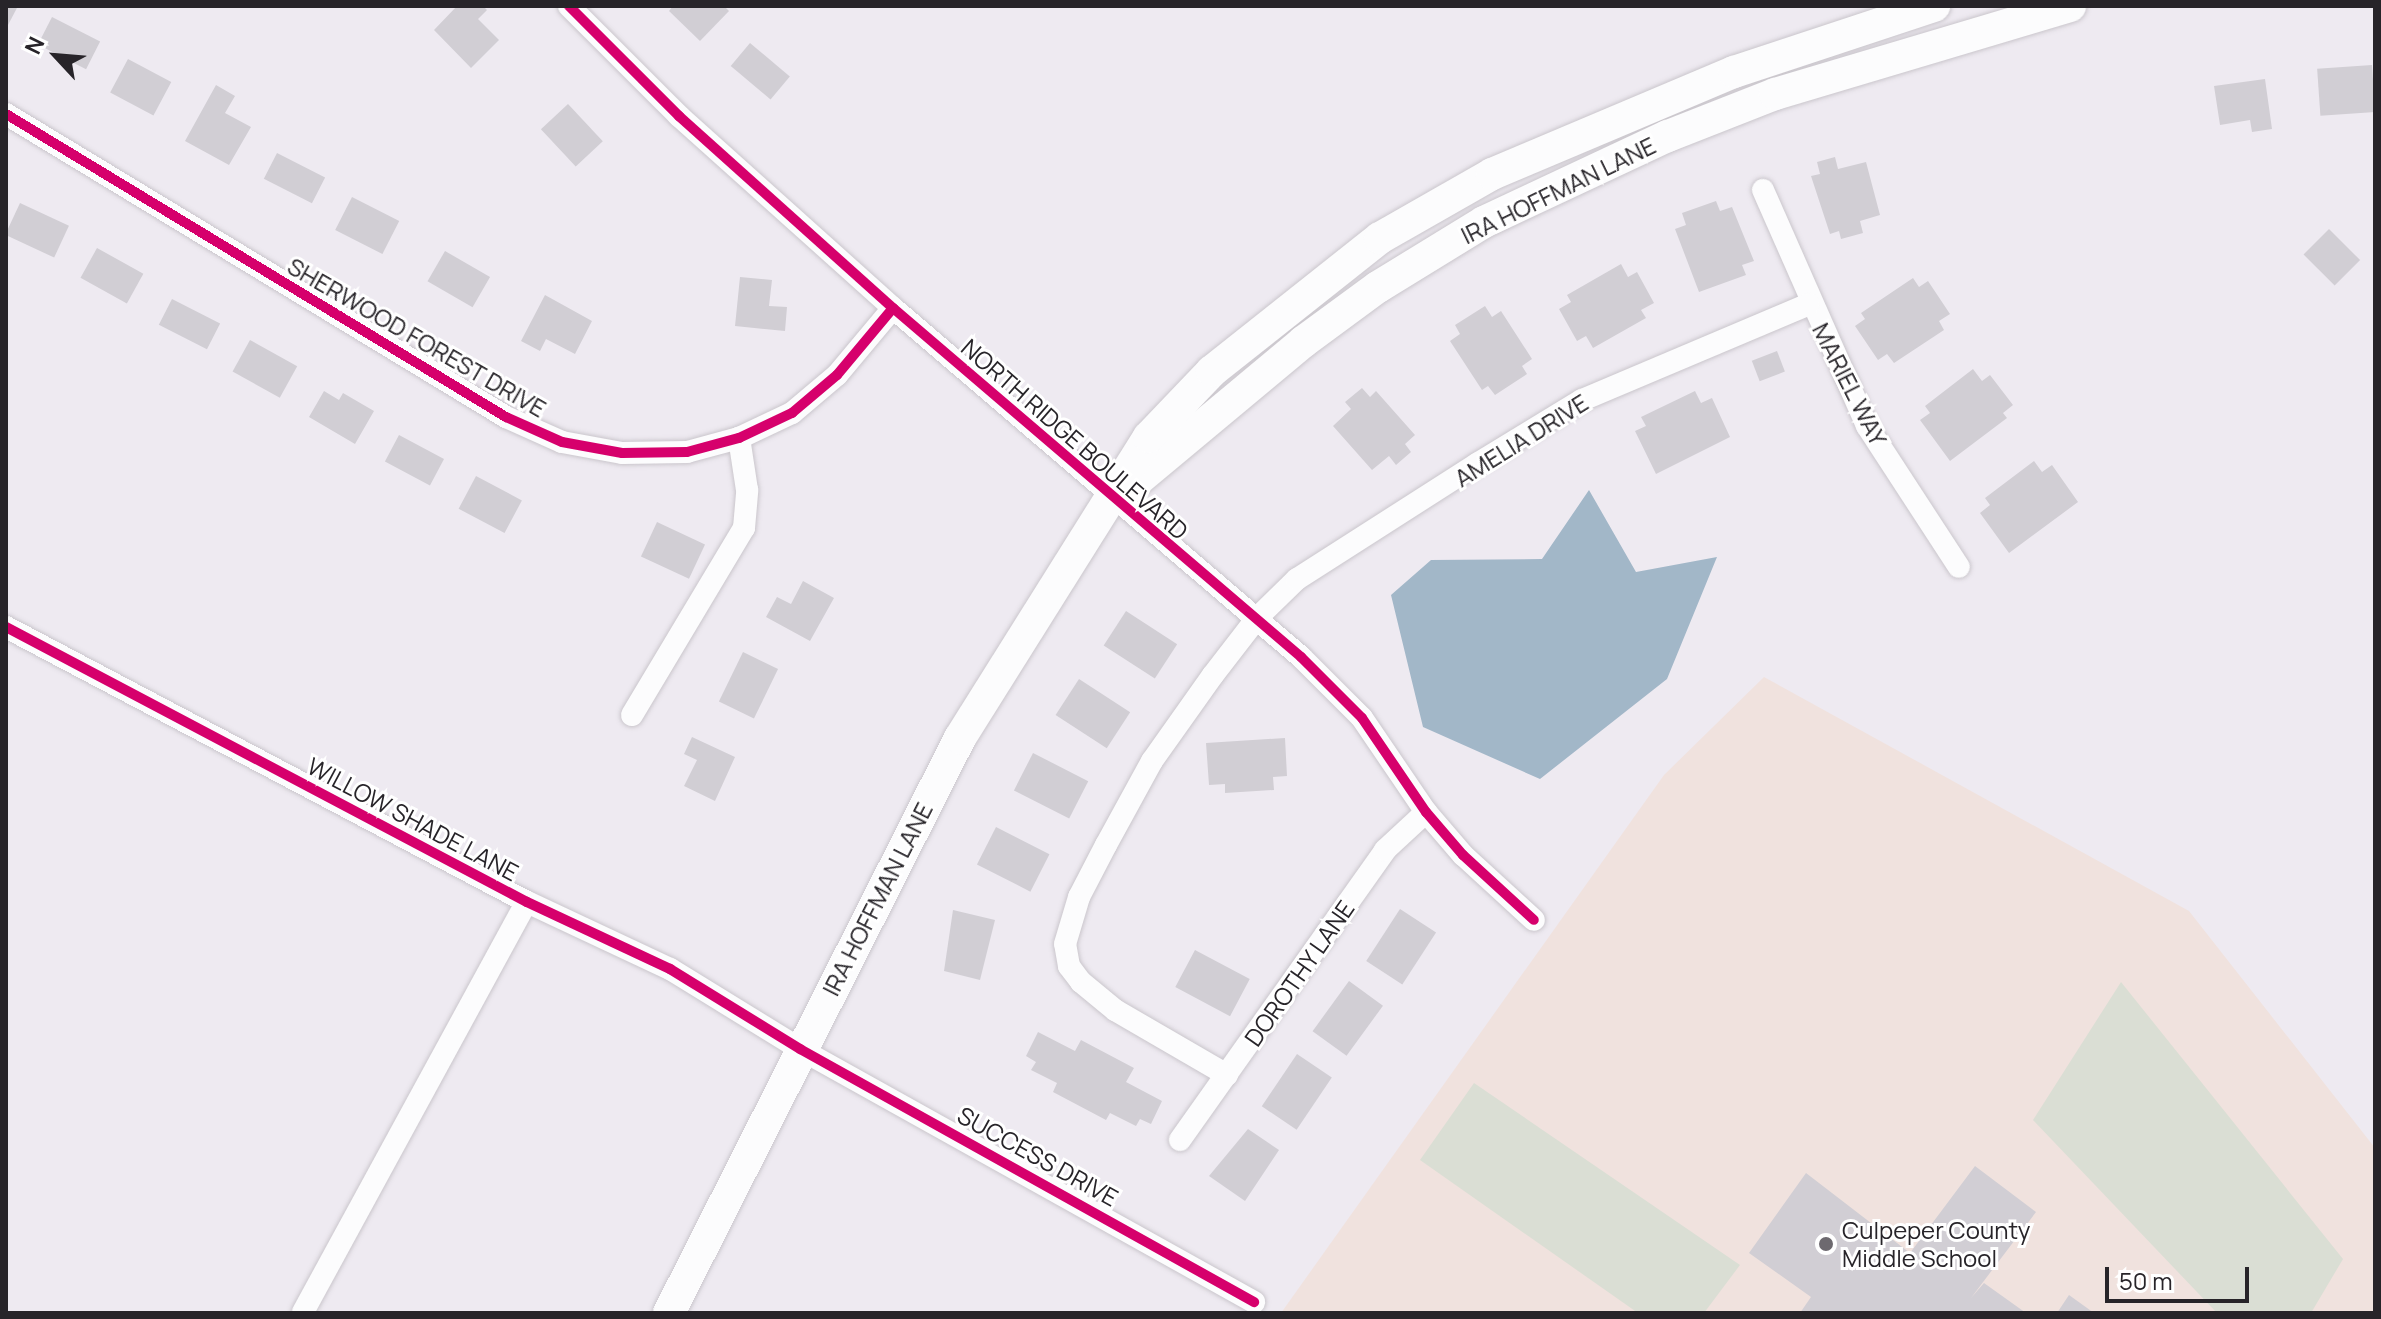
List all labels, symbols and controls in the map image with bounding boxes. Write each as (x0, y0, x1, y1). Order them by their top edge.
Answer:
north arrow (16, 16, 96, 96)
text: N (17, 32, 51, 59)
street label: IRA HOFFMAN LANE (1456, 130, 1660, 250)
street label: SHERWOOD FOREST DRIVE (282, 251, 552, 423)
street label: MARIEL WAY (1807, 317, 1893, 451)
street label: NORTH RIDGE BOULEVARD (956, 333, 1194, 545)
street label: AMELIA DRIVE (1449, 388, 1593, 492)
street label: WILLOW SHADE LANE (303, 751, 523, 887)
street label: IRA HOFFMAN LANE (816, 798, 938, 1000)
street label: DOROTHY LANE (1238, 894, 1360, 1052)
street label: SUCCESS DRIVE (953, 1100, 1123, 1212)
place label: Culpeper County Middle School (1842, 1216, 2030, 1272)
marker: Culpeper County Middle School (1817, 1235, 1835, 1253)
scale bar (2109, 1251, 2253, 1301)
text: 50 m (2119, 1264, 2173, 1297)

